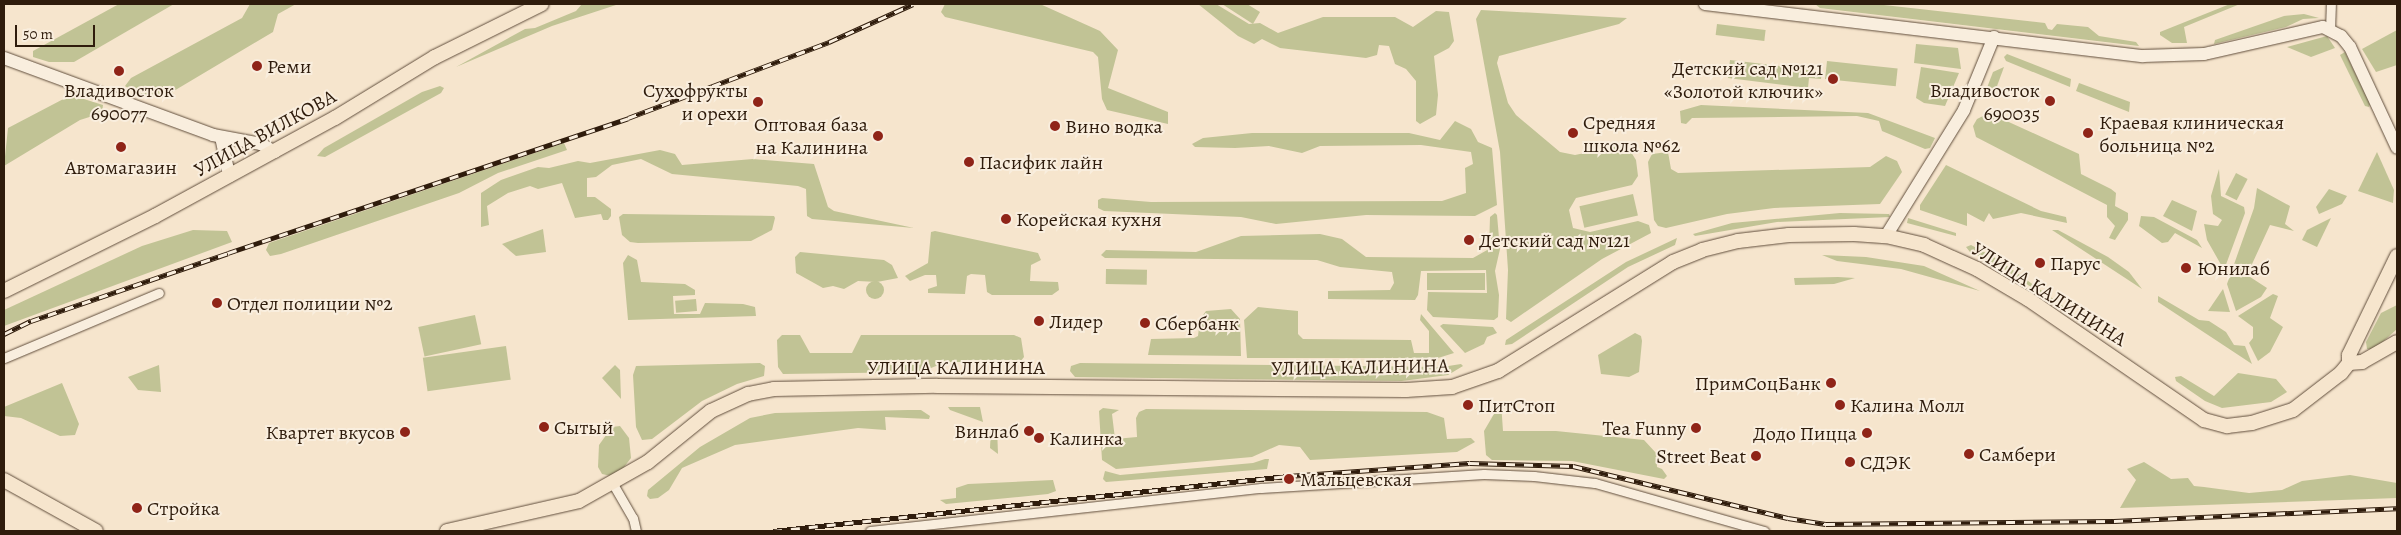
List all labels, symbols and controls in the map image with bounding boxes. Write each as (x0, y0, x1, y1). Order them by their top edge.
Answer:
scale bar (18, 15, 98, 47)
text: 50 m (23, 24, 53, 44)
place label: Реми (267, 54, 311, 78)
place label: Детский сад №121 «Золотой ключик» (1664, 56, 1823, 103)
marker: Реми (251, 60, 263, 72)
marker: Владивосток 690077 (113, 65, 125, 77)
marker: Детский сад №121 «Золотой ключик» (1827, 73, 1839, 85)
place label: Сухофрукты и орехи (643, 78, 748, 125)
place label: Владивосток 690035 (1930, 78, 2040, 125)
place label: Владивосток 690077 (64, 79, 174, 126)
street label: УЛИЦА ВИЛКОВА (190, 84, 340, 182)
marker: Владивосток 690035 (2044, 95, 2056, 107)
marker: Сухофрукты и орехи (752, 96, 764, 108)
place label: Средняя школа №62 (1583, 110, 1680, 157)
place label: Краевая клиническая больница №2 (2099, 110, 2284, 157)
place label: Оптовая база на Калинина (754, 112, 868, 159)
place label: Вино водка (1065, 114, 1163, 138)
marker: Вино водка (1049, 120, 1061, 132)
marker: Краевая клиническая больница №2 (2081, 126, 2095, 140)
marker: Средняя школа №62 (1567, 127, 1579, 139)
marker: Оптовая база на Калинина (872, 130, 884, 142)
marker: Автомагазин (115, 141, 127, 153)
place label: Пасифик лайн (979, 150, 1103, 174)
place label: Автомагазин (65, 155, 177, 179)
marker: Пасифик лайн (963, 156, 975, 168)
place label: Корейская кухня (1016, 207, 1162, 231)
marker: Корейская кухня (1000, 213, 1012, 225)
place label: Детский сад №121 (1479, 228, 1630, 252)
marker: Детский сад №121 (1463, 234, 1475, 246)
street label: УЛИЦА КАЛИНИНА (1967, 237, 2131, 351)
place label: Парус (2050, 251, 2101, 275)
place label: Юнилаб (2197, 256, 2270, 280)
marker: Парус (2034, 257, 2046, 269)
marker: Юнилаб (2179, 261, 2193, 275)
place label: Отдел полиции №2 (227, 291, 393, 315)
marker: Отдел полиции №2 (211, 297, 223, 309)
place label: Лидер (1049, 309, 1103, 333)
place label: Сбербанк (1155, 311, 1239, 335)
marker: Лидер (1033, 315, 1045, 327)
marker: Сбербанк (1139, 317, 1151, 329)
street label: УЛИЦА КАЛИНИНА (1271, 353, 1449, 381)
street label: УЛИЦА КАЛИНИНА (867, 355, 1045, 379)
place label: ПримСоцБанк (1695, 371, 1821, 395)
marker: ПримСоцБанк (1825, 377, 1837, 389)
place label: ПитСтоп (1478, 393, 1555, 417)
place label: Калина Молл (1850, 393, 1965, 417)
marker: ПитСтоп (1462, 399, 1474, 411)
marker: Калина Молл (1834, 399, 1846, 411)
place label: Сытый (554, 415, 613, 439)
place label: Tea Funny (1603, 416, 1686, 440)
place label: Винлаб (954, 419, 1019, 443)
place label: Квартет вкусов (266, 420, 395, 444)
marker: Сытый (538, 421, 550, 433)
place label: Додо Пицца (1753, 421, 1857, 445)
marker: Tea Funny (1690, 422, 1702, 434)
marker: Винлаб (1023, 425, 1035, 437)
marker: Квартет вкусов (399, 426, 411, 438)
place label: Калинка (1049, 426, 1123, 450)
marker: Додо Пицца (1861, 427, 1873, 439)
marker: Калинка (1033, 432, 1045, 444)
place label: Самбери (1979, 442, 2056, 466)
place label: Street Beat (1656, 444, 1746, 468)
marker: Самбери (1963, 448, 1975, 460)
marker: Street Beat (1750, 450, 1762, 462)
place label: СДЭК (1860, 450, 1910, 474)
marker: СДЭК (1844, 456, 1856, 468)
place label: Мальцевская (1300, 467, 1412, 491)
marker: Мальцевская (1282, 472, 1296, 486)
place label: Стройка (147, 496, 220, 520)
marker: Стройка (131, 502, 143, 514)

